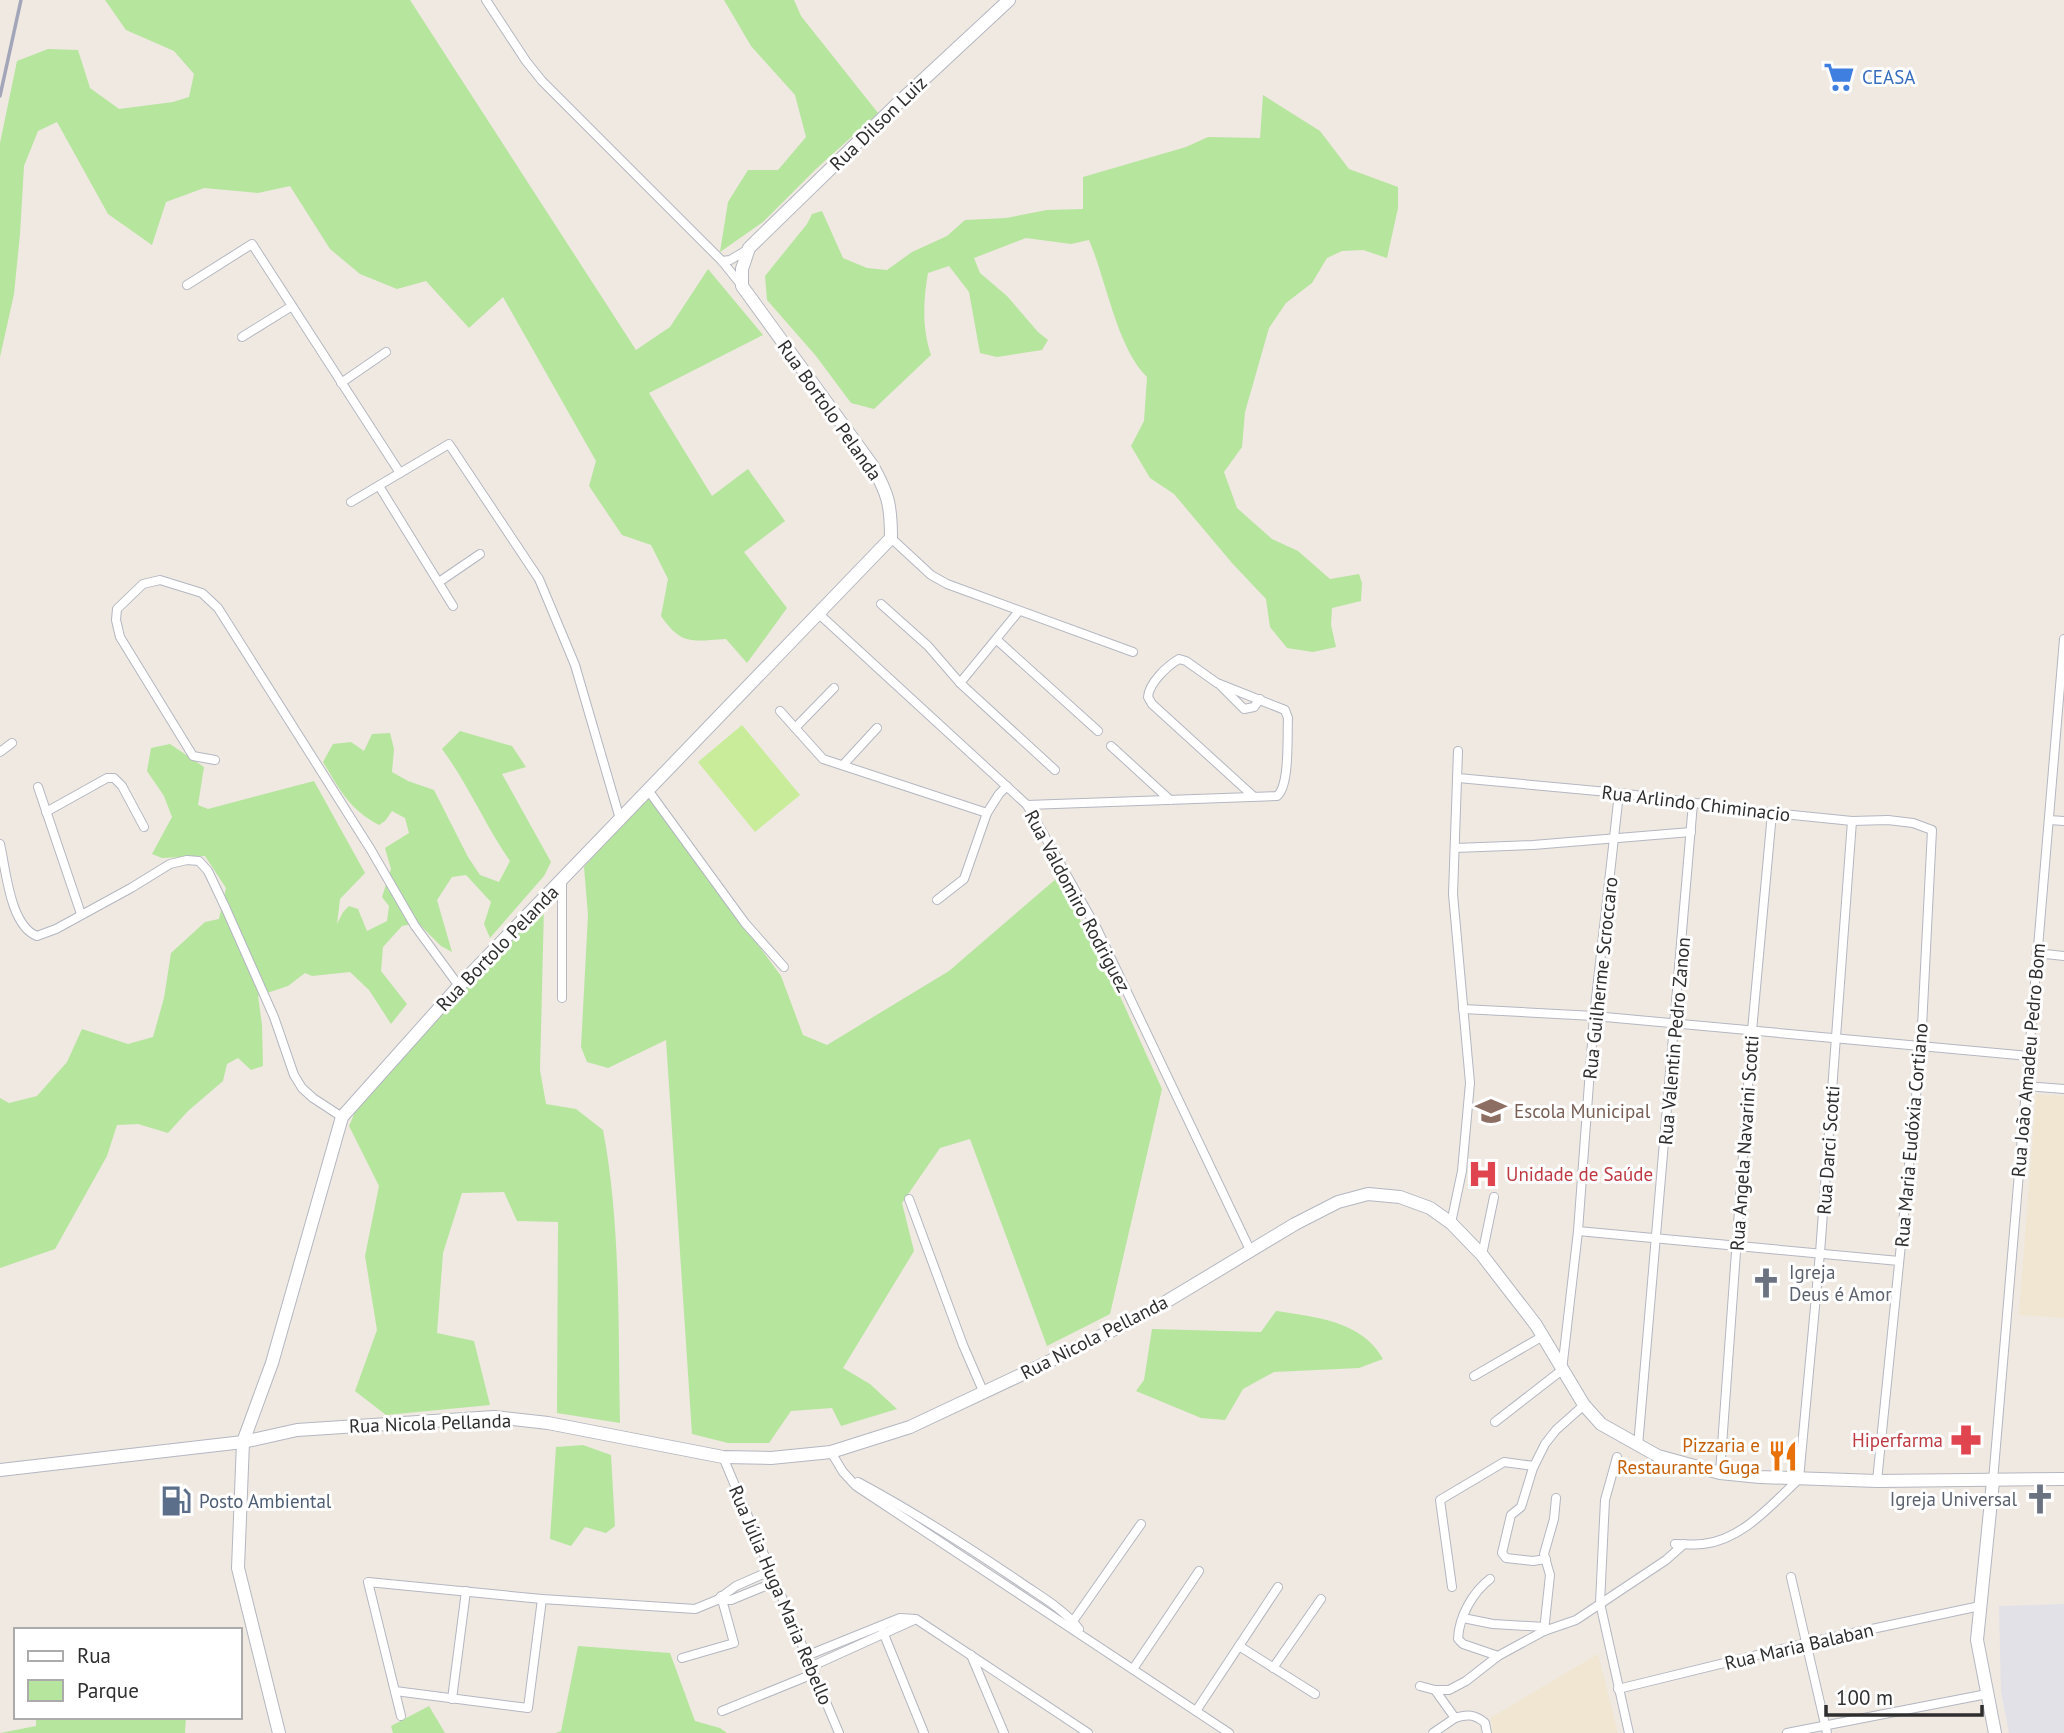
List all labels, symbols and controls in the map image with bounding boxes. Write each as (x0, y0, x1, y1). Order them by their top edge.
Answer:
supermarket icon: CEASA (1822, 60, 1856, 94)
place label: CEASA (1862, 65, 1915, 89)
street label: Rua Dilson Luiz (824, 71, 932, 175)
street label: Rua Bortolo Pelanda (773, 335, 887, 485)
street label: Rua Arlindo Chiminacio (1600, 780, 1792, 826)
street label: Rua Valdomiro Rodriguez (1020, 806, 1136, 996)
street label: Rua Guilherme Scroccaro (1577, 876, 1623, 1080)
street label: Rua Bortolo Pelanda (431, 880, 563, 1016)
street label: Rua Valentin Pedro Zanon (1653, 936, 1695, 1146)
street label: Rua João Amadeu Pedro Bom (2006, 942, 2050, 1178)
street label: Rua Maria Eudóxia Cortiano (1889, 1022, 1933, 1248)
street label: Rua Angela Navarini Scotti (1724, 1034, 1764, 1252)
street label: Rua Darci Scotti (1812, 1085, 1844, 1215)
school or university icon: Escola Municipal (1474, 1094, 1508, 1128)
place label: Escola Municipal (1514, 1099, 1651, 1123)
hospital icon: Unidade de Saúde (1466, 1157, 1500, 1191)
place label: Unidade de Saúde (1506, 1162, 1653, 1186)
place label: Igreja Deus é Amor (1789, 1260, 1892, 1306)
church icon: Igreja Deus é Amor (1749, 1266, 1783, 1300)
street label: Rua Nicola Pellanda (1016, 1289, 1172, 1385)
street label: Rua Nicola Pellanda (349, 1408, 511, 1438)
pharmacy icon: Hiperfarma (1949, 1423, 1983, 1457)
place label: Hiperfarma (1852, 1428, 1943, 1452)
place label: Pizzaria e Restaurante Guga (1617, 1433, 1760, 1479)
restaurant icon: Pizzaria e Restaurante Guga (1766, 1439, 1800, 1473)
street label: Rua Júlia Huga Maria Rebello (724, 1482, 838, 1708)
church icon: Igreja Universal (2023, 1482, 2057, 1516)
fuel station icon: Posto Ambiental (159, 1484, 193, 1518)
place label: Igreja Universal (1890, 1487, 2017, 1511)
place label: Posto Ambiental (199, 1489, 332, 1513)
street label: Rua Maria Balaban (1722, 1617, 1876, 1675)
legend (14, 1628, 242, 1719)
text: Rua (77, 1642, 111, 1669)
scale bar (1826, 1674, 1982, 1718)
text: Parque (77, 1677, 139, 1704)
text: 100 m (1836, 1684, 1893, 1711)

